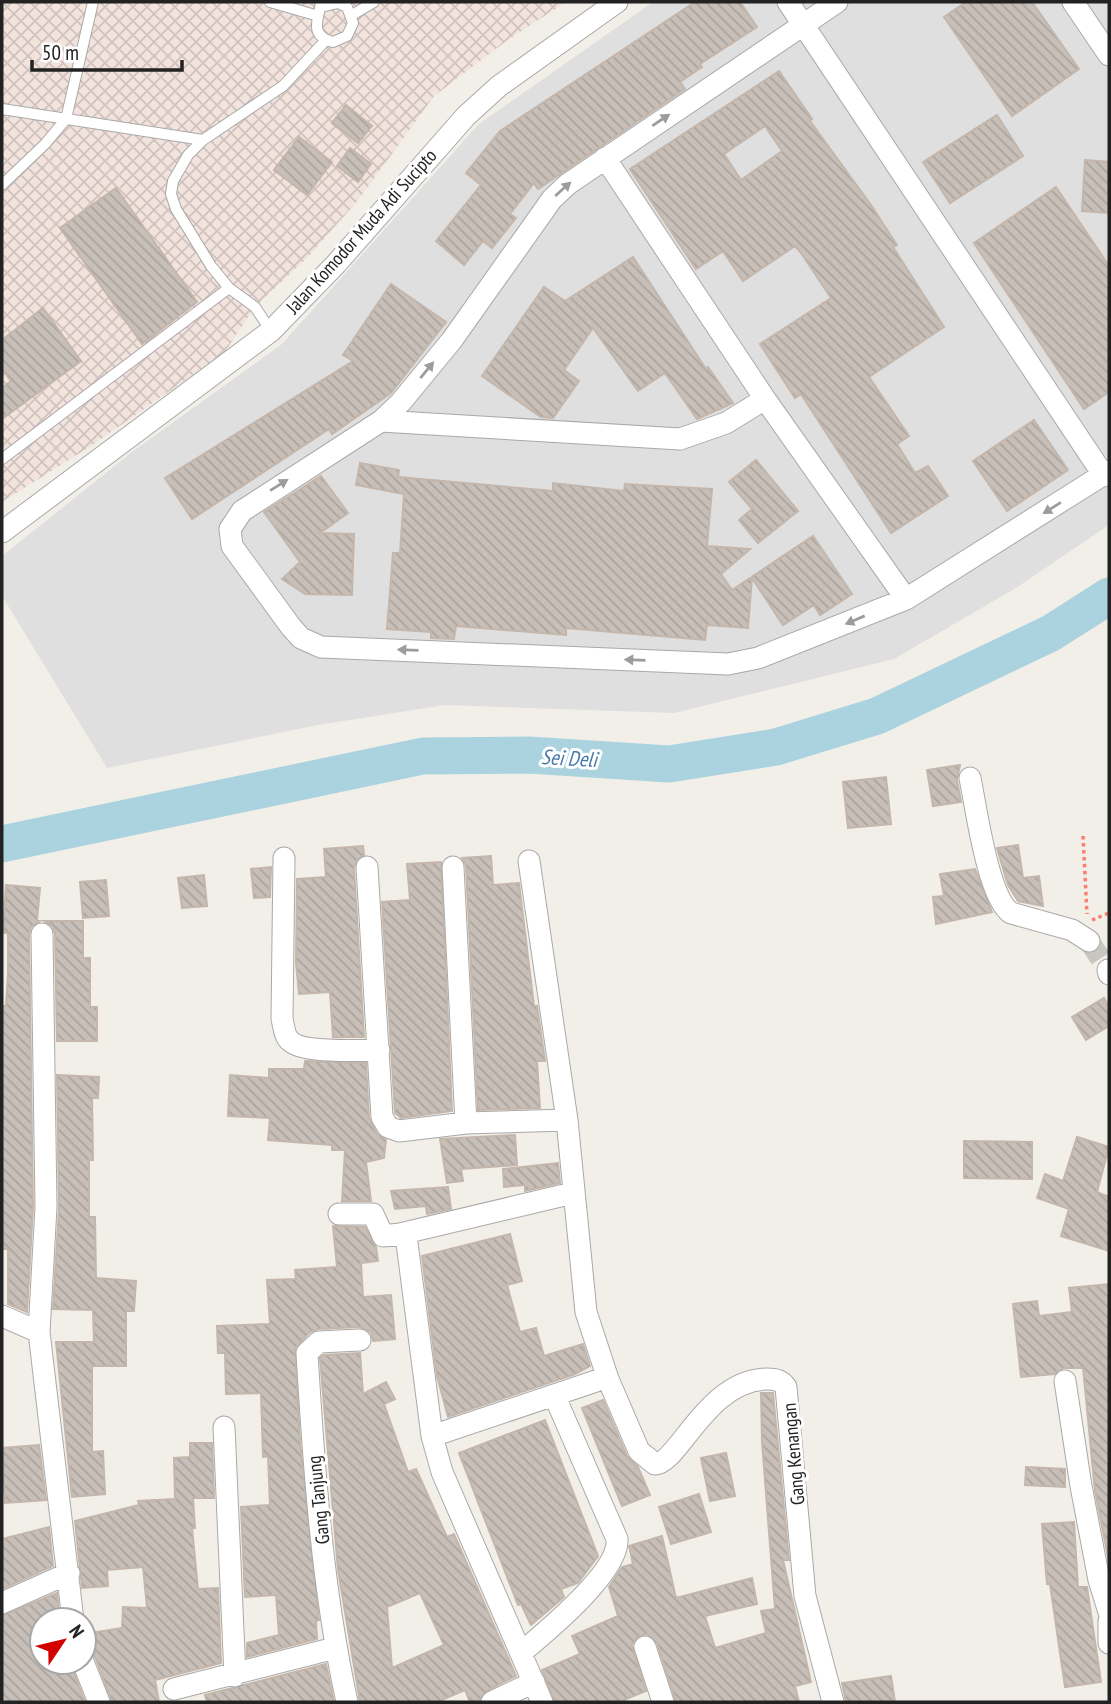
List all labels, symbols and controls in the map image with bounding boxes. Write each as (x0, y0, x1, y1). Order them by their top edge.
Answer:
scale bar (32, 28, 182, 72)
text: 50 m (42, 39, 79, 66)
one-way arrow (652, 114, 671, 127)
street label: Jalan Komodor Muda Adi Sucipto (280, 144, 441, 319)
one-way arrow (554, 181, 572, 197)
one-way arrow (419, 362, 434, 379)
one-way arrow (270, 478, 289, 491)
one-way arrow (1043, 502, 1062, 515)
one-way arrow (845, 614, 865, 626)
one-way arrow (397, 645, 419, 656)
one-way arrow (624, 655, 646, 666)
water label: Sei Deli (540, 743, 600, 773)
street label: Gang Kenangan (777, 1402, 809, 1506)
street label: Gang Tanjung (301, 1455, 335, 1545)
north arrow (28, 1606, 98, 1676)
text: N (64, 1620, 90, 1642)

